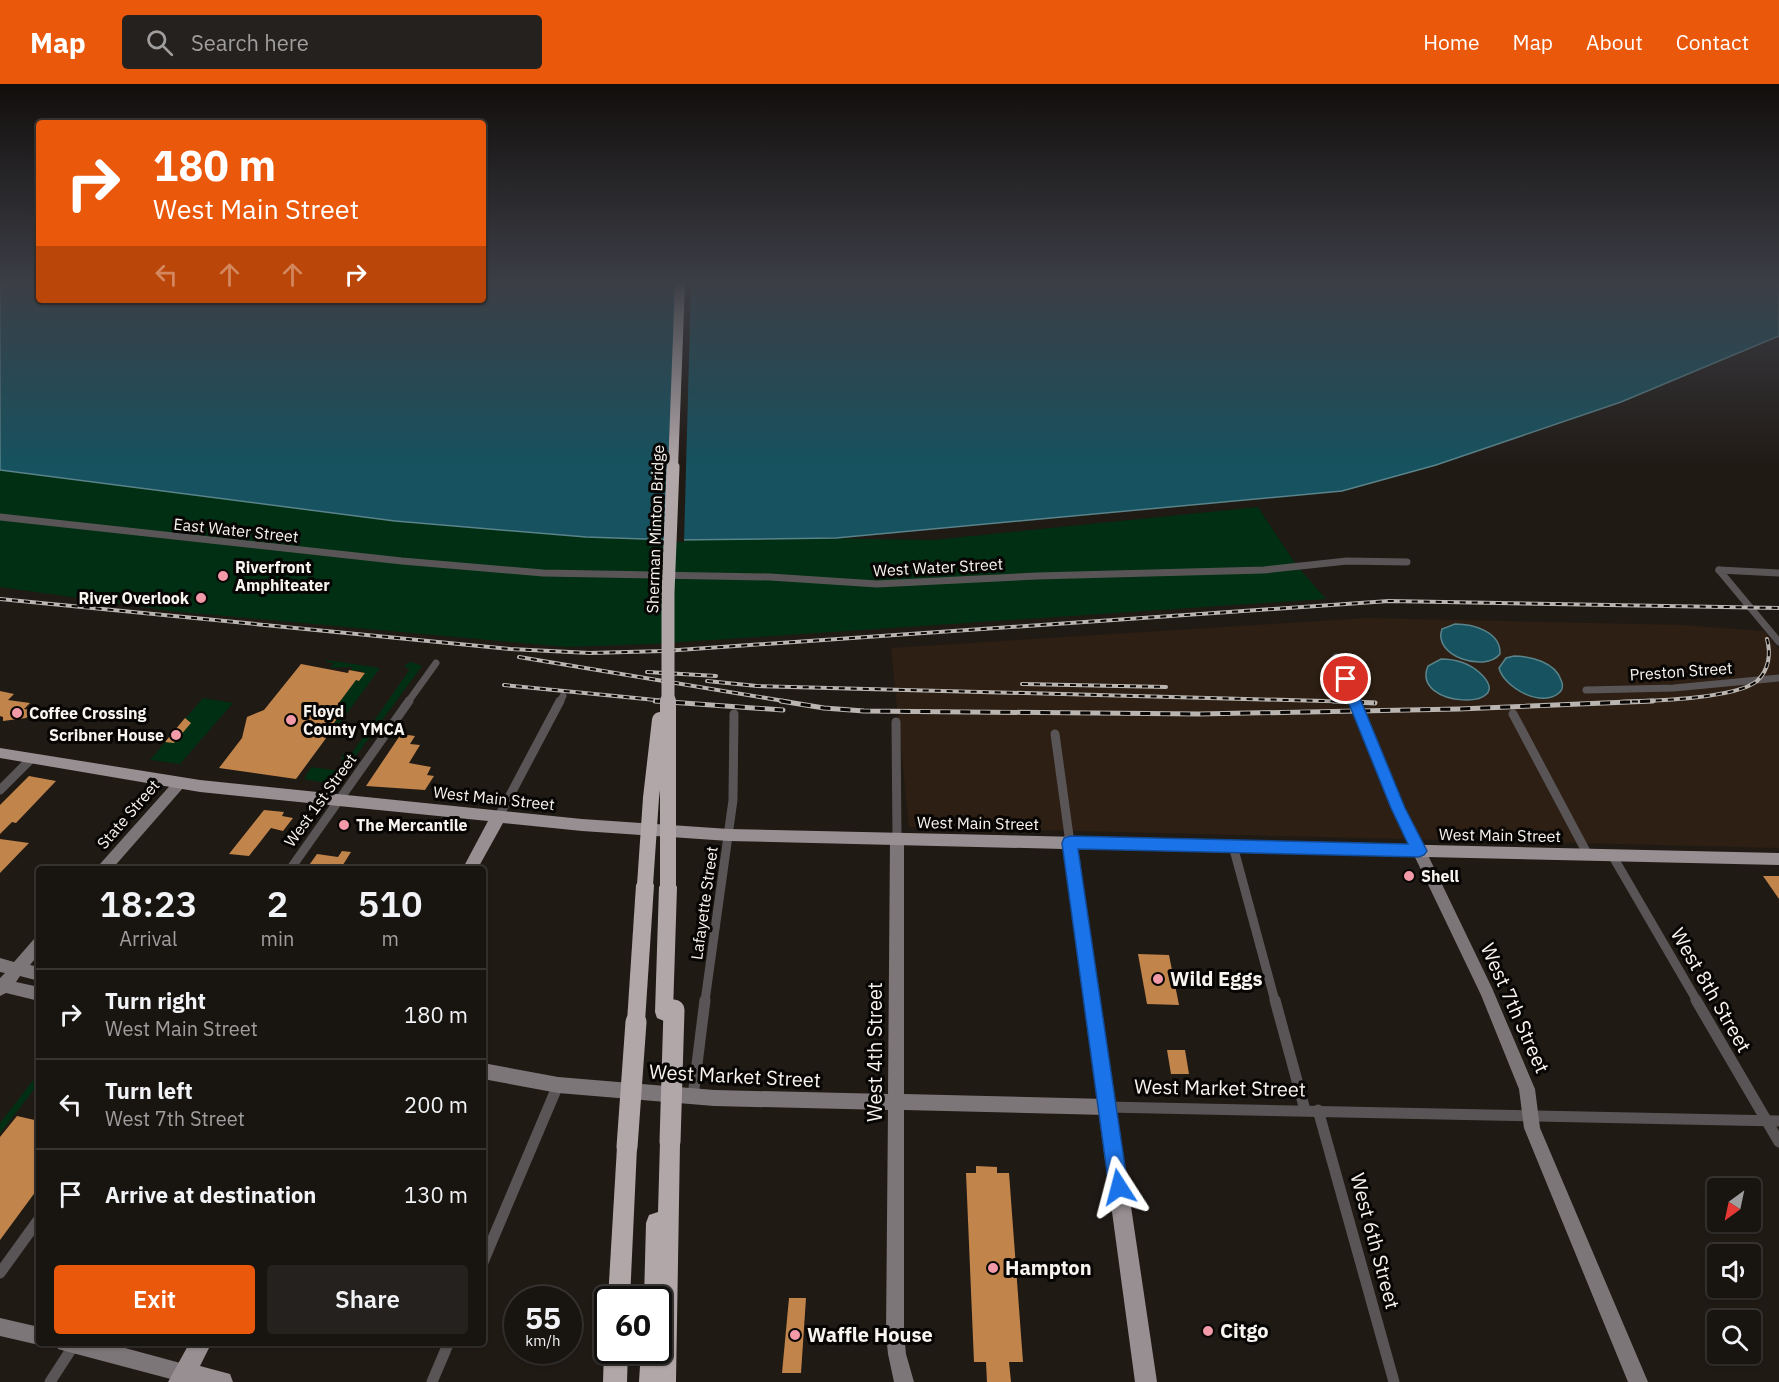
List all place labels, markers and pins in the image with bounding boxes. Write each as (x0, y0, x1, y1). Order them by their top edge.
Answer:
place label: Riverfront Amphiteater (235, 557, 330, 595)
marker: Riverfront Amphiteater (216, 569, 230, 583)
place label: River Overlook (78, 588, 190, 608)
marker: River Overlook (194, 591, 208, 605)
pin (1320, 653, 1371, 704)
place label: Floyd County YMCA (303, 701, 405, 739)
place label: Coffee Crossing (29, 703, 147, 723)
marker: Coffee Crossing (10, 706, 24, 720)
marker: Floyd County YMCA (284, 713, 298, 727)
place label: Scribner House (49, 725, 164, 745)
marker: Scribner House (169, 728, 183, 742)
place label: The Mercantile (356, 815, 468, 835)
marker: The Mercantile (337, 818, 351, 832)
place label: Shell (1421, 866, 1459, 886)
marker: Shell (1402, 869, 1416, 883)
place label: Wild Eggs (1170, 965, 1262, 992)
marker: Wild Eggs (1151, 972, 1165, 986)
place label: Hampton (1005, 1254, 1092, 1281)
marker: Hampton (986, 1261, 1000, 1275)
place label: Citgo (1220, 1317, 1269, 1344)
place label: Waffle House (807, 1321, 933, 1348)
marker: Citgo (1201, 1324, 1215, 1338)
marker: Waffle House (788, 1328, 802, 1342)

